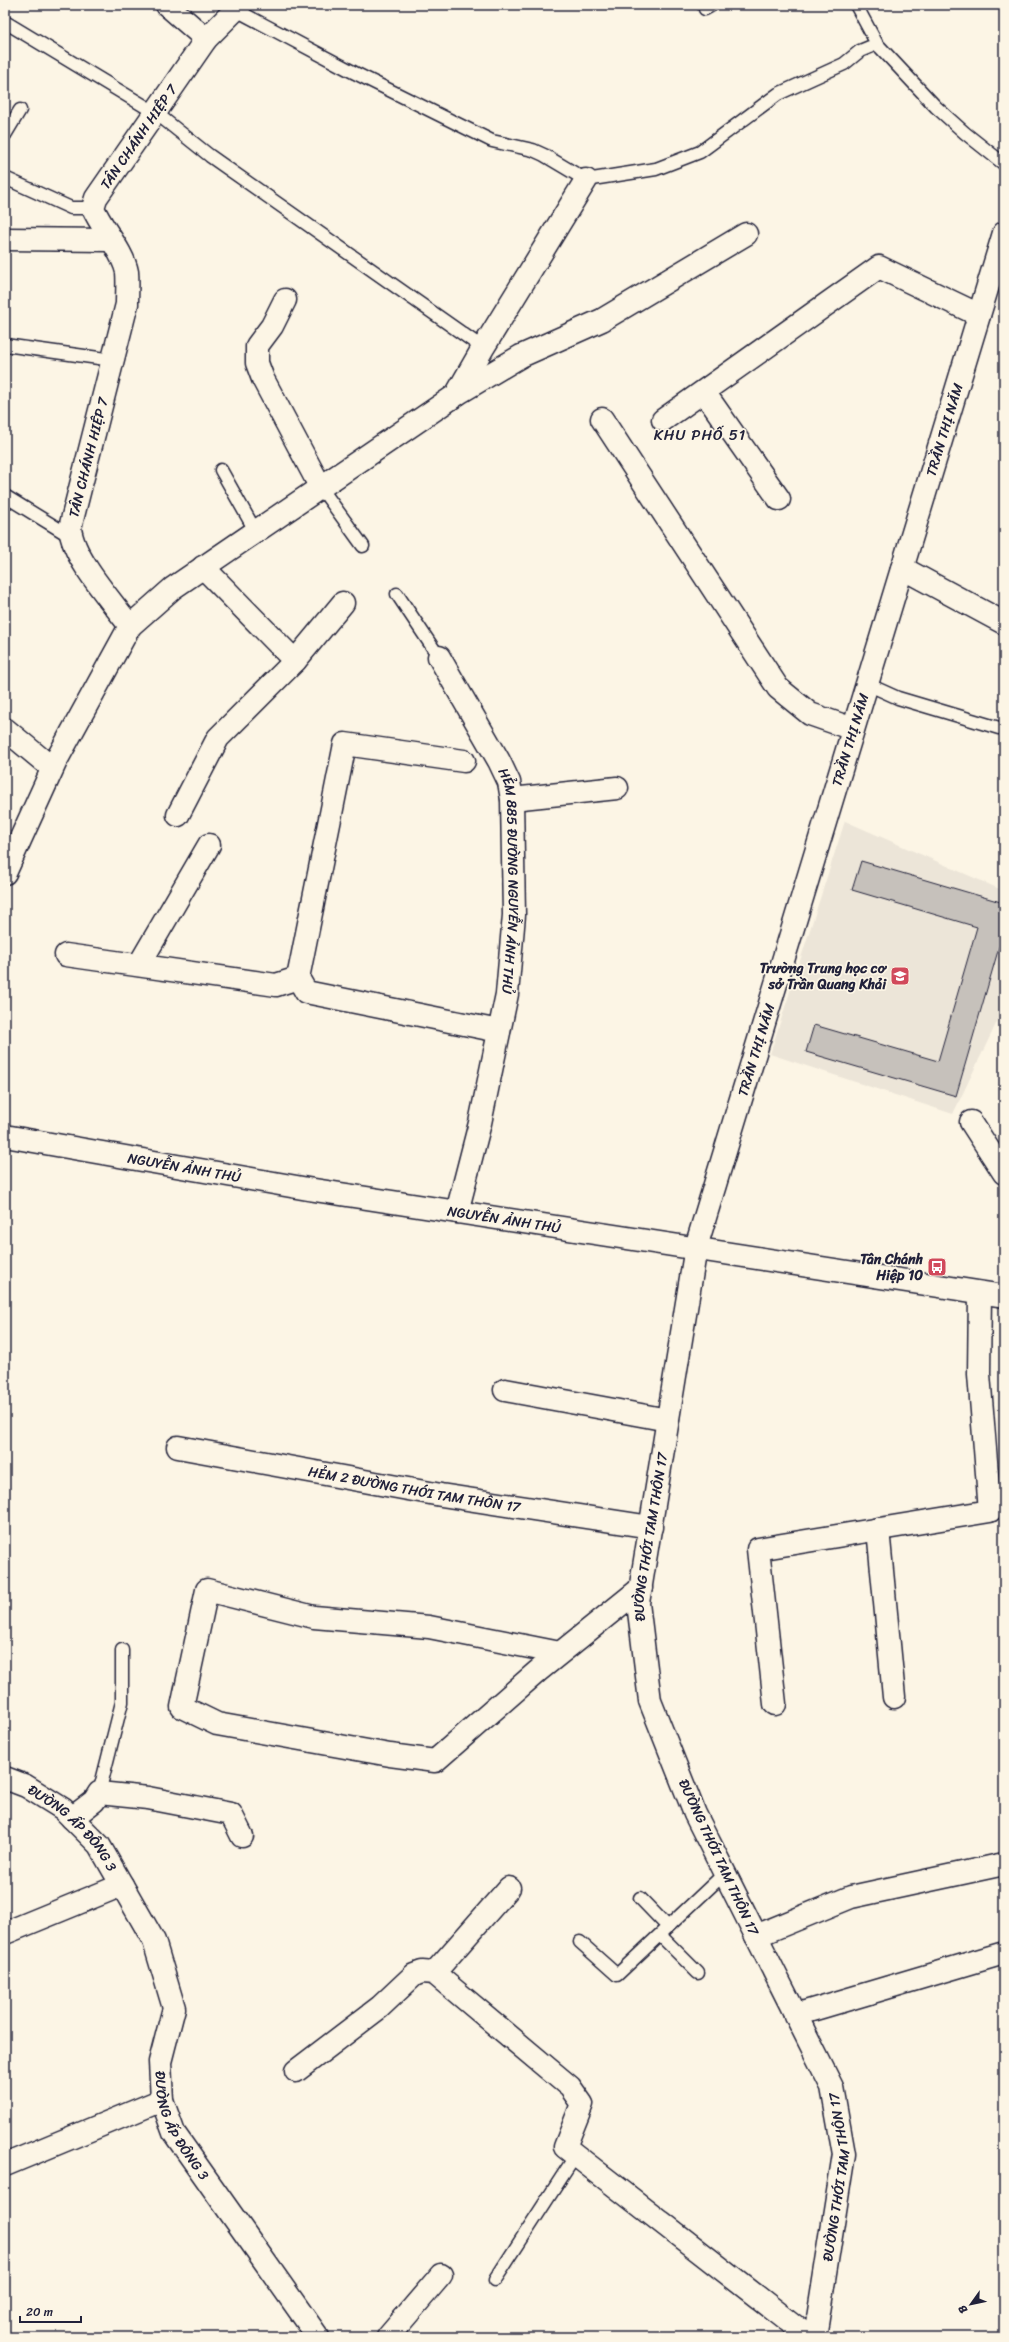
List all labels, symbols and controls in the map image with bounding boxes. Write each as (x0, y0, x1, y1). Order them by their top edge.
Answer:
street label: TÂN CHÁNH HIỆP 7 (94, 78, 185, 195)
street label: TRẦN THỊ NĂM (919, 380, 971, 480)
street label: TÂN CHÁNH HIỆP 7 (61, 394, 116, 520)
district label: KHU PHỐ 51 (654, 422, 746, 448)
street label: TRẦN THỊ NĂM (825, 690, 877, 790)
street label: HẺM 885 ĐƯỜNG NGUYỄN ẢNH THỦ (491, 763, 526, 995)
place label: Trường Trung học cơ sở Trần Quang Khải (760, 956, 888, 997)
school or university icon: Trường Trung học cơ sở Trần Quang Khải (889, 965, 911, 987)
street label: TRẦN THỊ NĂM (730, 1000, 782, 1100)
street label: NGUYỄN ẢNH THỦ (126, 1146, 243, 1190)
street label: NGUYỄN ẢNH THỦ (446, 1199, 563, 1241)
place label: Tân Chánh Hiệp 10 (860, 1247, 924, 1288)
bus stop icon: Tân Chánh Hiệp 10 (926, 1256, 948, 1278)
street label: ĐƯỜNG THỚI TAM THÔN 17 (626, 1450, 675, 1623)
street label: HẺM 2 ĐƯỜNG THỚI TAM THÔN 17 (306, 1459, 523, 1520)
street label: ĐƯỜNG THỚI TAM THÔN 17 (671, 1775, 766, 1941)
street label: ĐƯỜNG ẤP ĐÔNG 3 (22, 1778, 124, 1877)
street label: ĐƯỜNG ẤP ĐÔNG 3 (147, 2070, 216, 2186)
street label: ĐƯỜNG THỚI TAM THÔN 17 (815, 2090, 858, 2263)
north arrow (951, 2284, 991, 2324)
scale bar (20, 2298, 81, 2324)
text: 20 m (26, 2301, 53, 2323)
text: B (953, 2301, 973, 2317)

